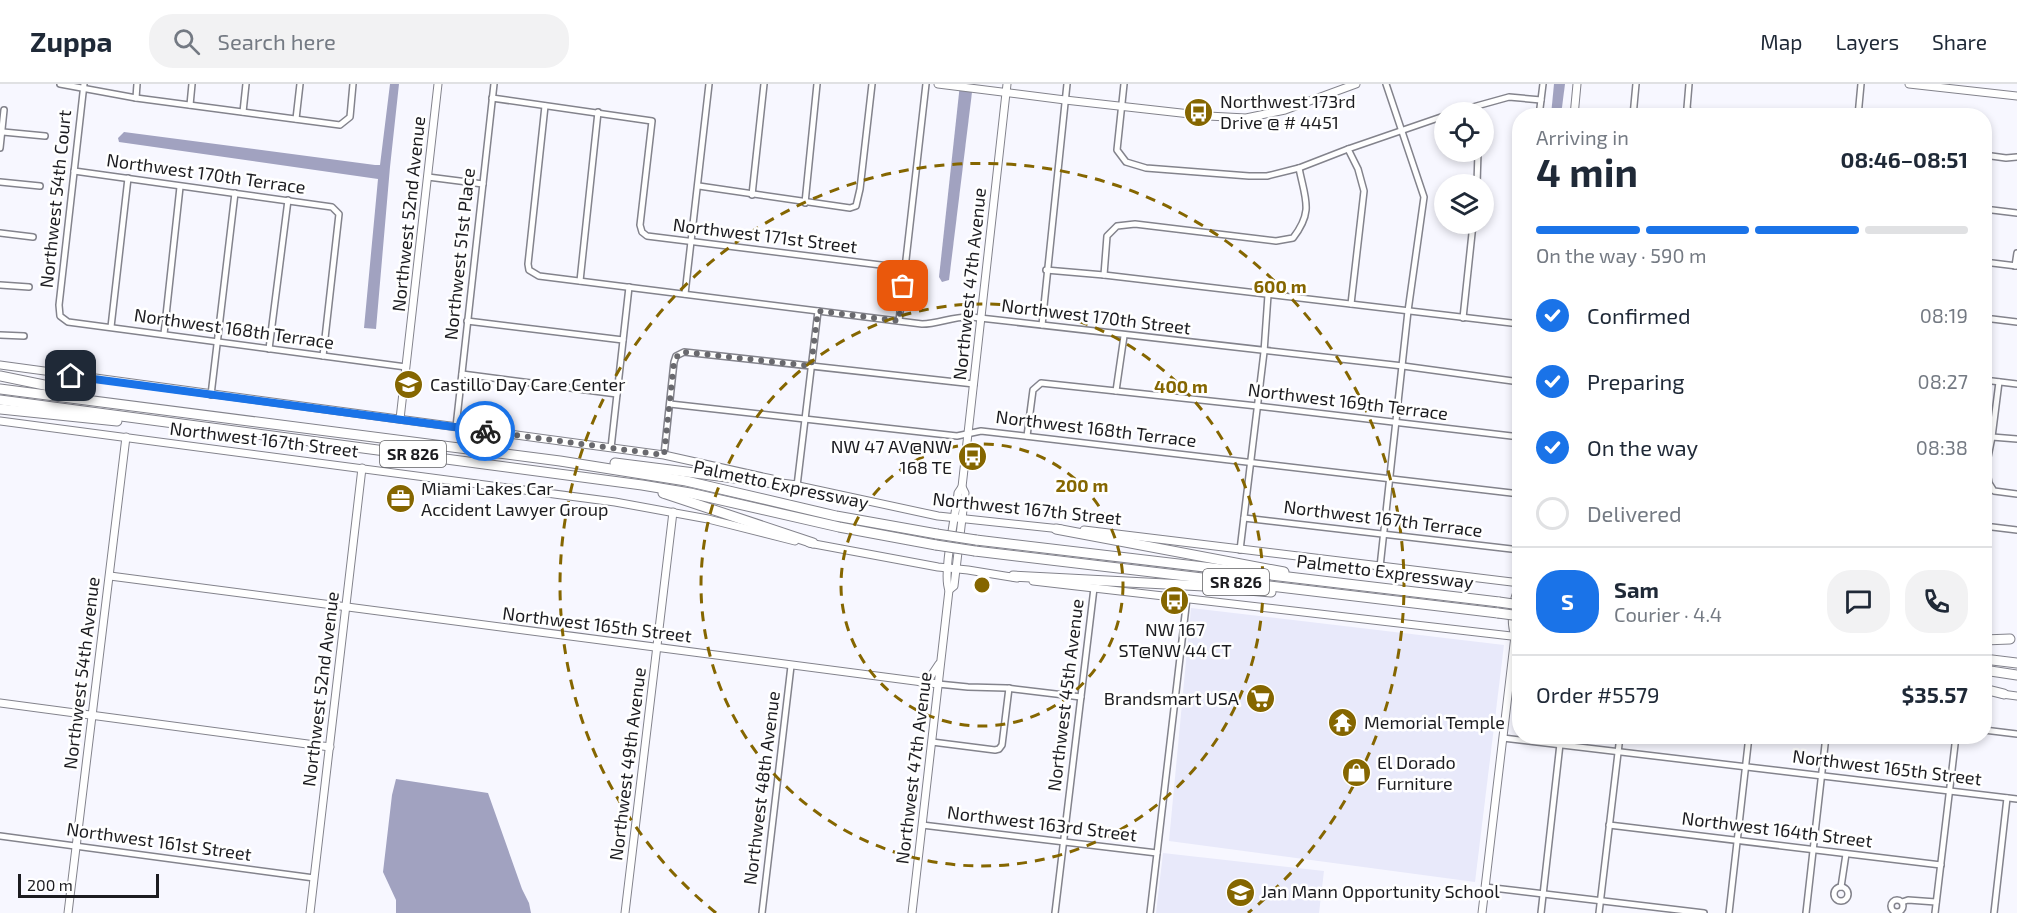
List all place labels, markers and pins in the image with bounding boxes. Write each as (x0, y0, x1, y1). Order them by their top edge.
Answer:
place label: Northwest 173rd Drive @ # 4451 (1220, 90, 1356, 133)
bus stop icon: Northwest 173rd Drive @ # 4451 (1183, 96, 1215, 128)
pin (877, 260, 928, 311)
pin (45, 350, 96, 401)
school or university icon: Castillo Day Care Center (393, 369, 425, 401)
place label: Castillo Day Care Center (430, 373, 625, 395)
place label: NW 47 AV@NW 168 TE (831, 435, 952, 478)
bus stop icon: NW 47 AV@NW 168 TE (957, 441, 989, 473)
place label: Miami Lakes Car Accident Lawyer Group (421, 477, 609, 520)
office icon: Miami Lakes Car Accident Lawyer Group (384, 483, 416, 515)
centre of rings (972, 575, 992, 595)
bus stop icon: NW 167 ST@NW 44 CT (1159, 585, 1191, 617)
place label: NW 167 ST@NW 44 CT (1118, 618, 1232, 661)
supermarket icon: Brandsmart USA (1244, 683, 1276, 715)
place label: Brandsmart USA (1104, 687, 1240, 709)
temple icon: Memorial Temple (1327, 707, 1359, 739)
place label: Memorial Temple (1364, 711, 1505, 733)
place label: El Dorado Furniture (1377, 751, 1456, 794)
shop icon: El Dorado Furniture (1340, 757, 1372, 789)
school or university icon: Jan Mann Opportunity School (1224, 876, 1256, 908)
place label: Jan Mann Opportunity School (1261, 880, 1500, 902)

